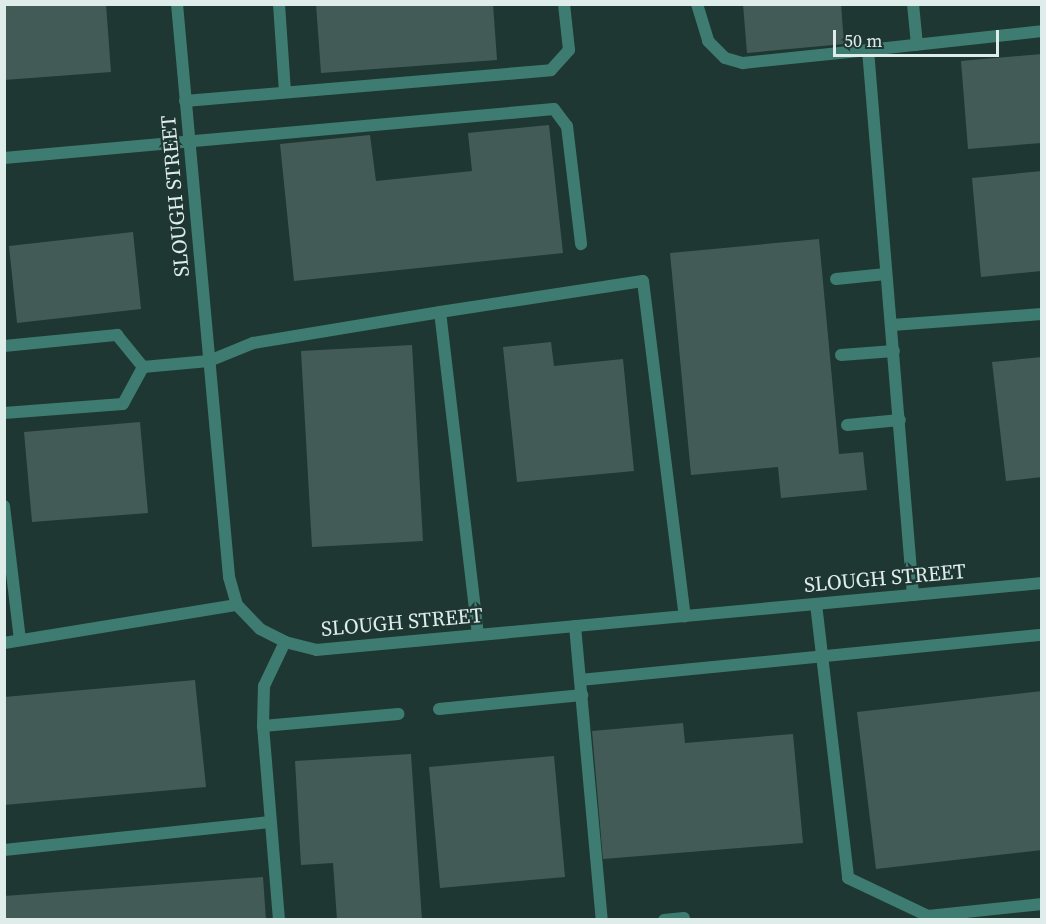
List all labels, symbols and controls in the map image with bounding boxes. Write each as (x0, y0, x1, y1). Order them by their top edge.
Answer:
scale bar (836, 18, 1002, 56)
text: 50 m (844, 28, 882, 53)
street label: SLOUGH STREET (155, 114, 195, 278)
street label: SLOUGH STREET (803, 558, 967, 598)
street label: SLOUGH STREET (320, 602, 484, 642)

